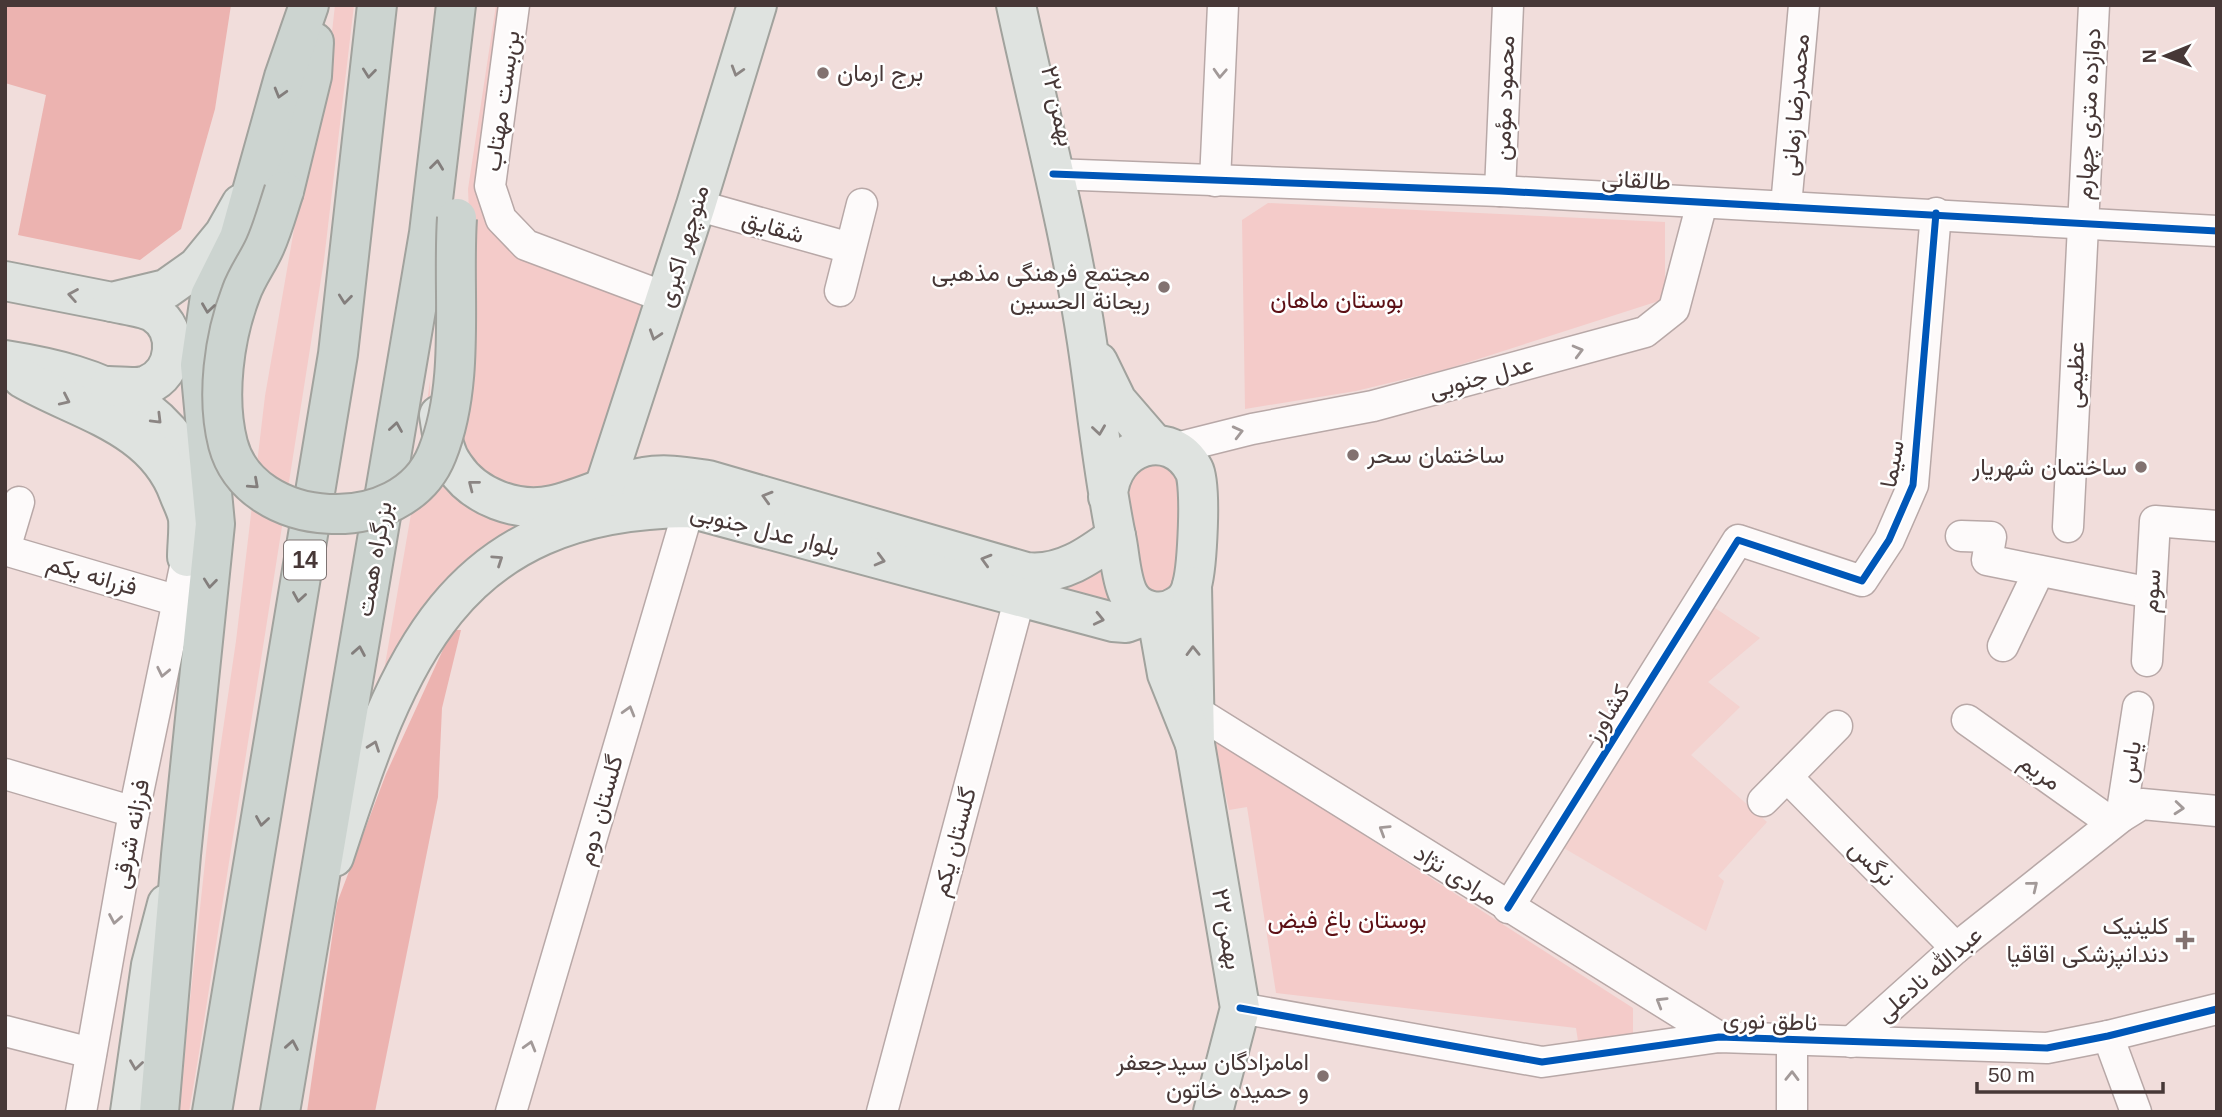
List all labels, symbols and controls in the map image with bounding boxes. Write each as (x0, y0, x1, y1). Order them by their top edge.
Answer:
north arrow (2131, 21, 2201, 91)
street label: دوازده متری چهارم (2070, 27, 2108, 201)
street label: بن‌بست مهتاب (478, 29, 527, 173)
street label: محمدرضا زمانی (1775, 33, 1816, 177)
street label: محمود مؤمن (1488, 35, 1521, 161)
text: N (2139, 49, 2160, 63)
place label: برج ارمان (837, 59, 923, 89)
street label: ۲۲ بهمن (1034, 63, 1081, 149)
one-way arrow (730, 64, 745, 76)
marker: برج ارمان (815, 65, 831, 81)
one-way arrow (362, 67, 377, 79)
one-way arrow (1213, 68, 1228, 79)
one-way arrow (274, 87, 288, 99)
one-way arrow (429, 159, 444, 171)
street label: طالقانی (1601, 164, 1671, 196)
street label: منوچهر اکبری (651, 182, 717, 311)
street label: شقایق (739, 205, 807, 249)
place label: مجتمع فرهنگی مذهبی ریحانة الحسین (931, 259, 1150, 316)
marker: مجتمع فرهنگی مذهبی ریحانة الحسین (1156, 279, 1172, 295)
park label: بوستان ماهان (1270, 286, 1404, 315)
one-way arrow (67, 288, 79, 303)
one-way arrow (337, 293, 352, 305)
one-way arrow (201, 302, 216, 314)
one-way arrow (649, 328, 663, 340)
street label: عظیمی (2060, 341, 2090, 409)
one-way arrow (1572, 344, 1584, 359)
street label: عدل جنوبی (1426, 350, 1537, 405)
one-way arrow (58, 392, 70, 406)
one-way arrow (149, 411, 162, 424)
one-way arrow (388, 421, 403, 433)
one-way arrow (1091, 425, 1106, 436)
one-way arrow (1232, 426, 1244, 440)
street label: سیما (1874, 438, 1910, 490)
place label: ساختمان سحر (1366, 441, 1504, 470)
marker: ساختمان سحر (1345, 447, 1361, 463)
place label: ساختمان شهریار (1971, 453, 2127, 482)
marker: ساختمان شهریار (2133, 459, 2149, 475)
one-way arrow (246, 476, 259, 488)
one-way arrow (469, 481, 481, 493)
one-way arrow (762, 491, 774, 505)
street label: بلوار عدل جنوبی (687, 498, 843, 563)
street label: بزرگراه همت (350, 499, 399, 619)
road number: 14 (284, 540, 326, 580)
street label: فزرانه یکم (43, 549, 141, 603)
one-way arrow (873, 552, 885, 566)
one-way arrow (980, 554, 992, 569)
one-way arrow (490, 556, 503, 568)
street label: سوم (2136, 568, 2168, 614)
one-way arrow (202, 577, 217, 589)
one-way arrow (292, 591, 307, 603)
one-way arrow (1093, 611, 1105, 626)
one-way arrow (351, 645, 366, 657)
one-way arrow (1185, 645, 1200, 656)
one-way arrow (157, 666, 172, 678)
street label: کشاورز (1578, 679, 1637, 750)
one-way arrow (621, 705, 636, 717)
street label: یاس (2113, 739, 2147, 785)
one-way arrow (366, 740, 380, 752)
street label: مریم (2012, 748, 2066, 798)
street label: گلستان دوم (571, 752, 631, 869)
street label: فرزانه شرقی (107, 777, 156, 891)
street label: گلستان یکم (926, 784, 984, 900)
one-way arrow (2174, 800, 2185, 815)
one-way arrow (255, 815, 270, 827)
one-way arrow (1379, 826, 1392, 839)
street label: نرگس (1842, 834, 1901, 893)
street label: مرادی نژاد (1408, 838, 1503, 912)
one-way arrow (2026, 882, 2038, 895)
street label: ۲۲ بهمن (1205, 886, 1248, 972)
park label: بوستان باغ فیض (1267, 906, 1427, 936)
place label: کلینیک دندانپزشکی اقاقیا (2006, 912, 2169, 970)
one-way arrow (108, 914, 123, 925)
street label: عبدالله نادعلی (1870, 921, 1988, 1027)
marker: کلینیک دندانپزشکی اقاقیا (2175, 930, 2195, 950)
one-way arrow (1656, 997, 1669, 1010)
street label: ناطق نوری (1722, 1005, 1818, 1038)
one-way arrow (284, 1039, 299, 1050)
one-way arrow (522, 1041, 537, 1053)
place label: امامزادگان سیدجعفر و حمیده خاتون (1115, 1048, 1309, 1105)
scale bar (1977, 1050, 2162, 1094)
one-way arrow (129, 1060, 144, 1071)
text: 50 m (1988, 1063, 2035, 1086)
marker: امامزادگان سیدجعفر و حمیده خاتون (1315, 1068, 1331, 1084)
one-way arrow (1784, 1071, 1800, 1081)

